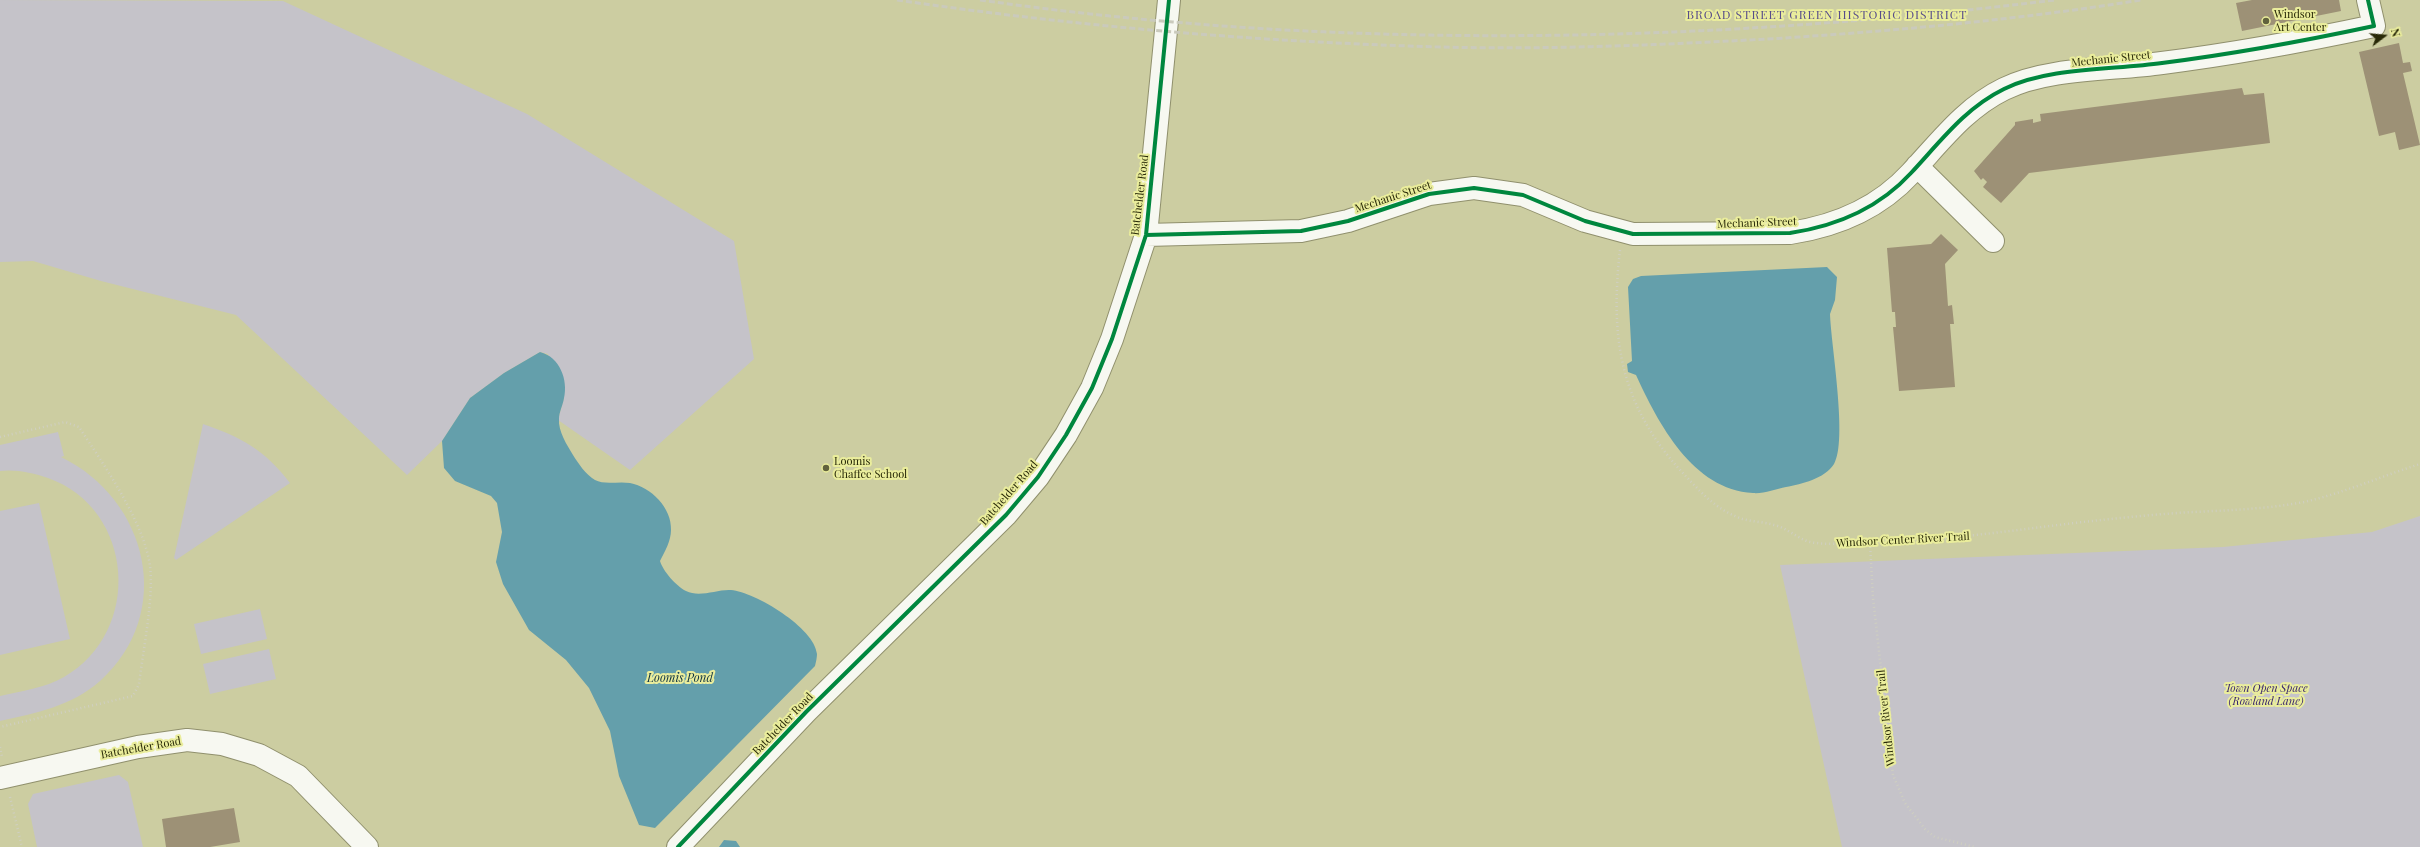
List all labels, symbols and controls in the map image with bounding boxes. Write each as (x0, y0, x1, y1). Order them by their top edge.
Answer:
district label: BROAD STREET GREEN HISTORIC DISTRICT (1687, 8, 1967, 22)
place label: Windsor Art Center (2274, 8, 2327, 34)
marker: Windsor Art Center (2261, 16, 2271, 26)
north arrow (2364, 16, 2404, 56)
text: N (2388, 27, 2404, 38)
street label: Mechanic Street (2071, 48, 2151, 70)
street label: Batchelder Road (1128, 154, 1152, 236)
street label: Mechanic Street (1353, 178, 1433, 216)
street label: Mechanic Street (1717, 215, 1797, 231)
place label: Loomis Chaffee School (834, 455, 907, 481)
street label: Batchelder Road (977, 458, 1041, 528)
marker: Loomis Chaffee School (821, 463, 831, 473)
street label: Windsor Center River Trail (1836, 530, 1970, 550)
street label: Windsor River Trail (1874, 669, 1898, 767)
water label: Loomis Pond (647, 671, 713, 685)
park label: Town Open Space (Rowland Lane) (2224, 682, 2308, 708)
street label: Batchelder Road (750, 690, 816, 758)
street label: Batchelder Road (100, 734, 182, 762)

